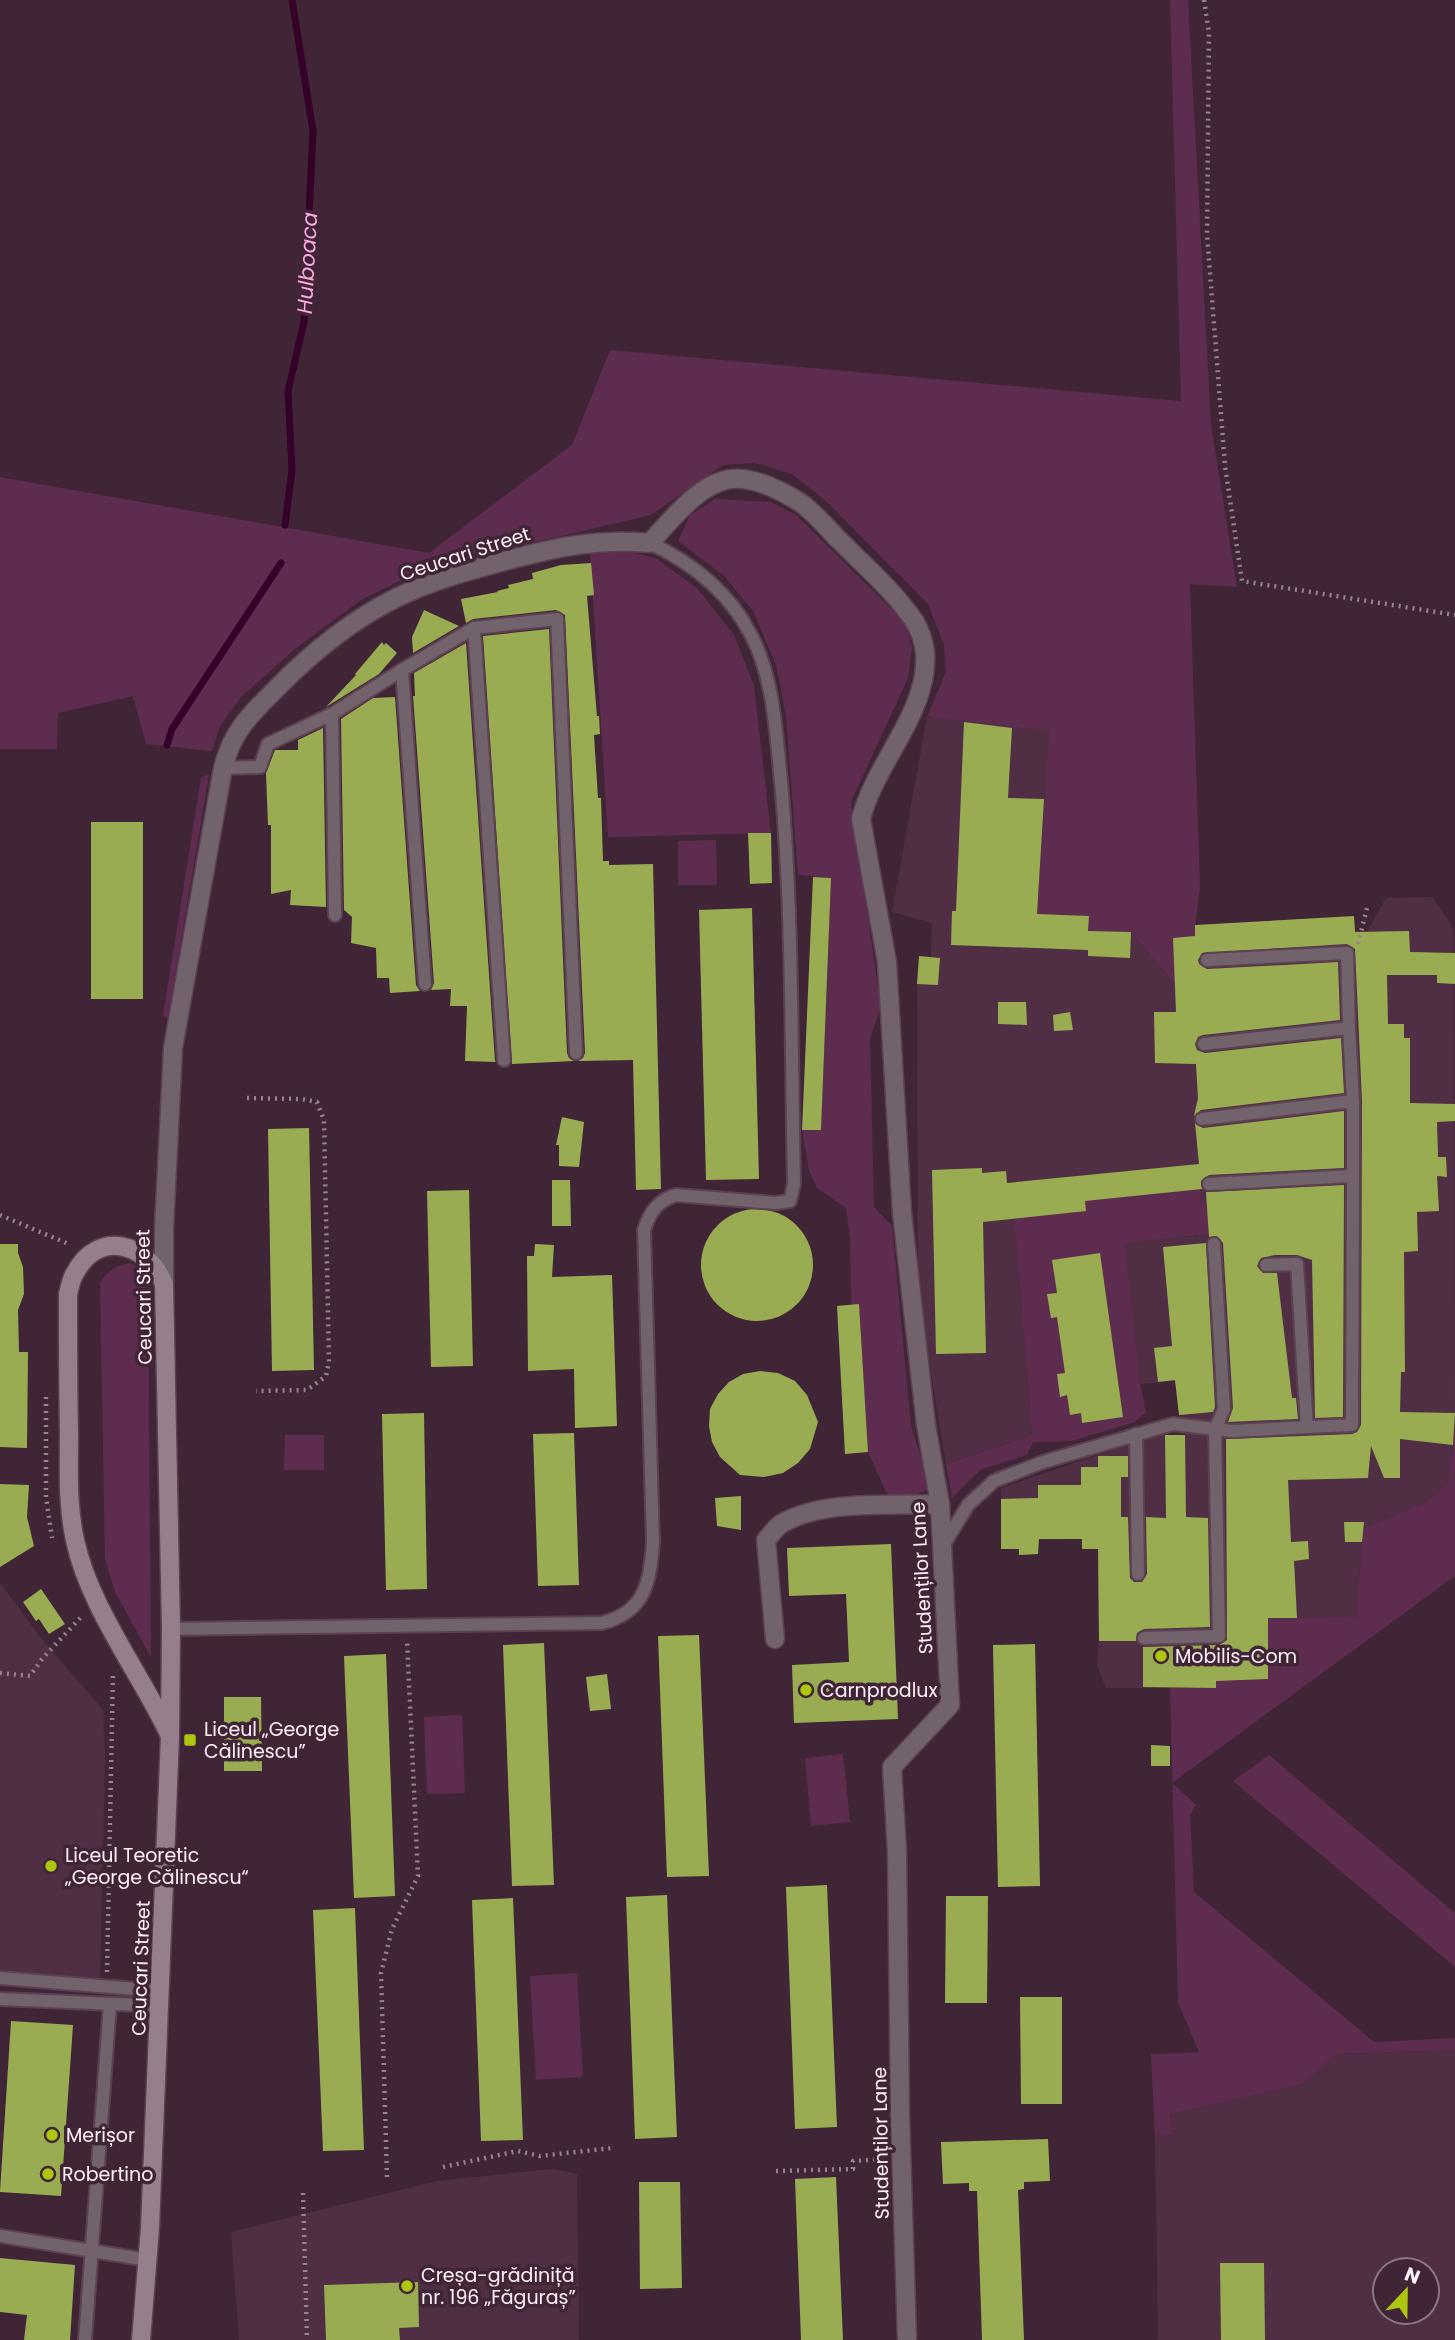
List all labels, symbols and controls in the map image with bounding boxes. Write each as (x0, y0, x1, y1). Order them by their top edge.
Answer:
water label: Hulboaca (290, 211, 324, 315)
street label: Ceucari Street (396, 520, 534, 588)
street label: Ceucari Street (129, 1229, 159, 1365)
street label: Studenților Lane (905, 1501, 939, 1655)
place label: Mobilis-Com (1175, 1643, 1297, 1670)
marker: Mobilis-Com (1153, 1648, 1169, 1664)
place label: Carnprodlux (820, 1677, 938, 1704)
marker: Carnprodlux (798, 1682, 814, 1698)
place label: Liceul „George Călinescu” (204, 1716, 339, 1765)
marker: Liceul „George Călinescu” (182, 1732, 198, 1748)
place label: Liceul Teoretic „George Călinescu“ (64, 1842, 249, 1891)
marker: Liceul Teoretic „George Călinescu“ (43, 1858, 59, 1874)
street label: Ceucari Street (125, 1900, 157, 2036)
street label: Studenților Lane (866, 2066, 896, 2220)
place label: Merișor (66, 2122, 135, 2149)
marker: Merișor (44, 2127, 60, 2143)
place label: Robertino (62, 2161, 153, 2188)
marker: Robertino (40, 2166, 56, 2182)
north arrow (1371, 2256, 1441, 2326)
text: N (1400, 2261, 1424, 2291)
place label: Creșa-grădiniță nr. 196 „Făguraș” (421, 2262, 576, 2311)
marker: Creșa-grădiniță nr. 196 „Făguraș” (399, 2278, 415, 2294)

